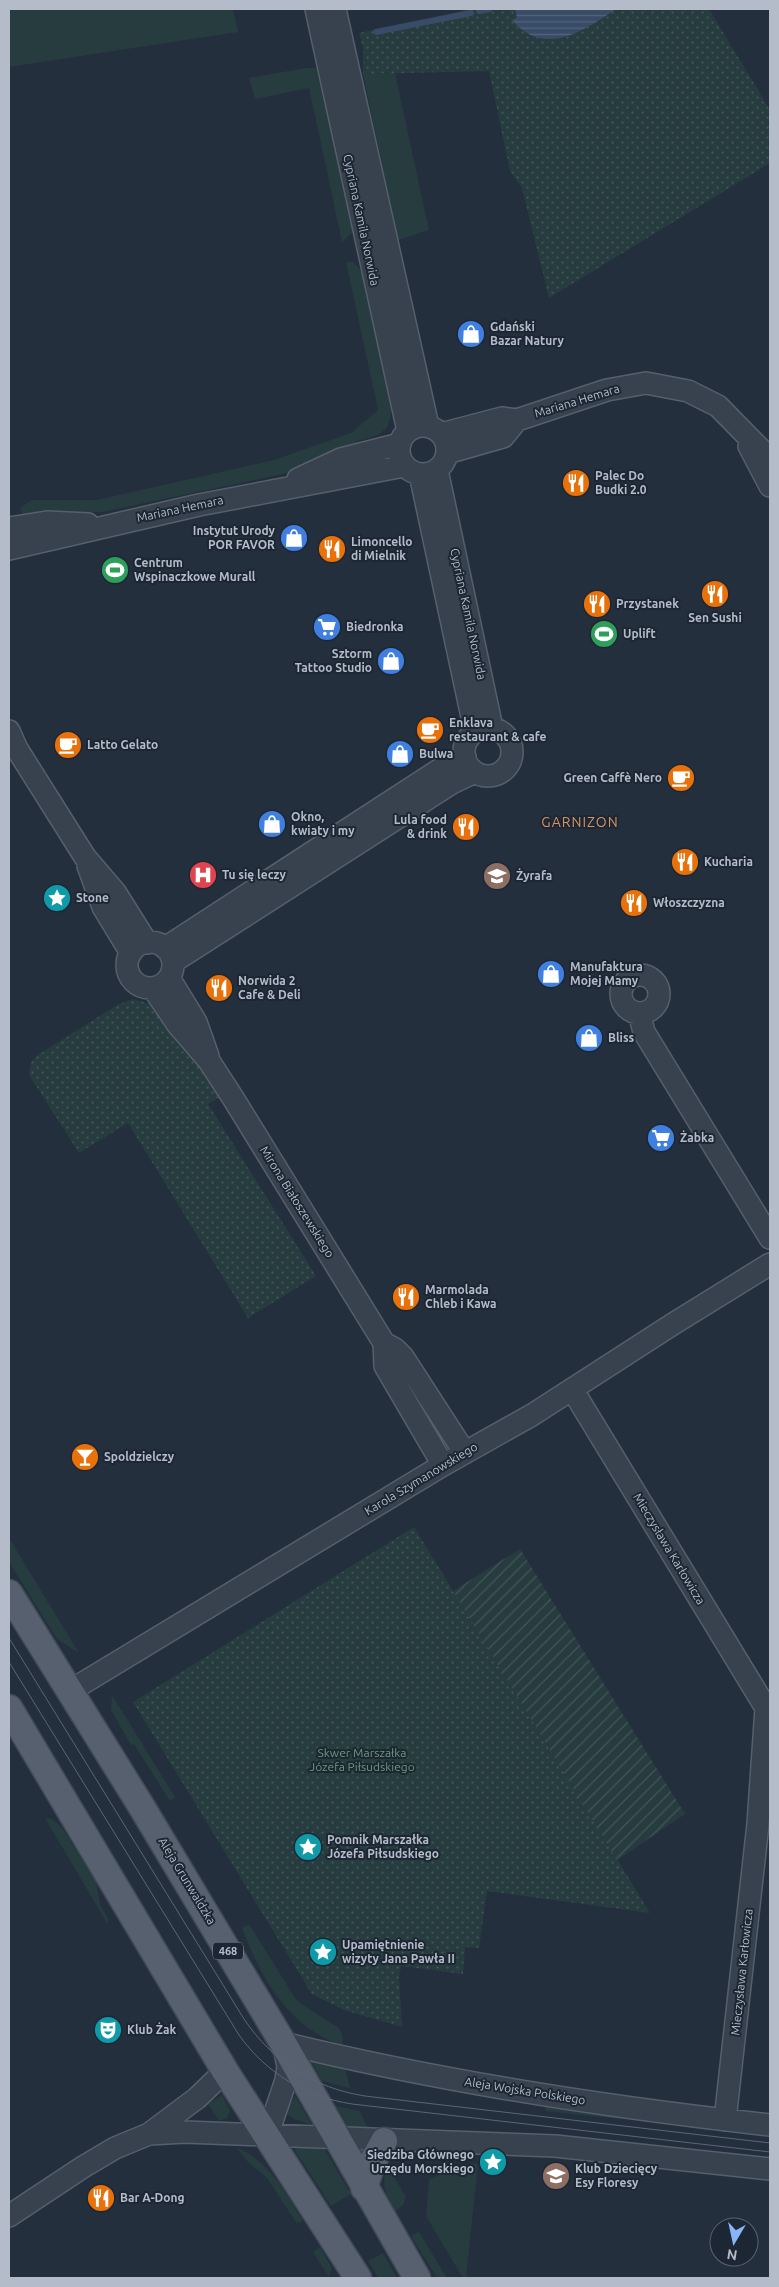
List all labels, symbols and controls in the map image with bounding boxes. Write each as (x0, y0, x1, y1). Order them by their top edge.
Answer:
street label: Cypriana Kamila Norwida (341, 153, 382, 287)
shop icon: Gdański Bazar Natury (456, 319, 486, 349)
place label: Gdański Bazar Natury (490, 320, 564, 347)
street label: Mariana Hemara (533, 381, 621, 420)
restaurant icon: Palec Do Budki 2.0 (561, 468, 591, 498)
place label: Palec Do Budki 2.0 (595, 469, 647, 496)
street label: Mariana Hemara (135, 493, 224, 524)
shop icon: Instytut Urody POR FAVOR (279, 523, 309, 553)
place label: Instytut Urody POR FAVOR (193, 524, 276, 551)
restaurant icon: Limoncello di Mielnik (317, 534, 347, 564)
place label: Limoncello di Mielnik (351, 535, 413, 562)
street label: Cypriana Kamila Norwida (448, 547, 489, 681)
sports icon: Centrum Wspinaczkowe Murall (100, 555, 130, 585)
place label: Centrum Wspinaczkowe Murall (134, 556, 256, 583)
restaurant icon: Sen Sushi (700, 579, 730, 609)
restaurant icon: Przystanek (582, 589, 612, 619)
place label: Przystanek (616, 597, 679, 610)
place label: Sen Sushi (688, 611, 742, 624)
supermarket icon: Biedronka (312, 612, 342, 642)
sports icon: Uplift (589, 619, 619, 649)
place label: Biedronka (346, 620, 404, 633)
place label: Uplift (623, 627, 656, 640)
shop icon: Sztorm Tattoo Studio (376, 646, 406, 676)
place label: Sztorm Tattoo Studio (295, 647, 372, 674)
cafe icon: Enklava restaurant & cafe (415, 715, 445, 745)
place label: Enklava restaurant & cafe (449, 716, 547, 743)
cafe icon: Latto Gelato (53, 730, 83, 760)
place label: Latto Gelato (87, 738, 158, 751)
shop icon: Bulwa (385, 739, 415, 769)
place label: Bulwa (419, 747, 453, 760)
cafe icon: Green Caffè Nero (666, 763, 696, 793)
place label: Green Caffè Nero (563, 771, 662, 784)
shop icon: Okno, kwiaty i my (257, 809, 287, 839)
place label: Okno, kwiaty i my (291, 810, 355, 837)
restaurant icon: Lula food & drink (451, 812, 481, 842)
place label: Lula food & drink (394, 813, 447, 840)
district label: GARNIZON (541, 814, 619, 830)
restaurant icon: Kucharia (670, 847, 700, 877)
place label: Kucharia (704, 855, 753, 868)
hospital icon: Tu się leczy (188, 860, 218, 890)
school or university icon: Żyrafa (482, 861, 512, 891)
place label: Tu się leczy (222, 868, 287, 882)
place label: Żyrafa (516, 868, 552, 882)
place icon: Stone (42, 883, 72, 913)
restaurant icon: Włoszczyzna (619, 888, 649, 918)
place label: Stone (76, 891, 109, 904)
place label: Włoszczyzna (653, 896, 725, 909)
shop icon: Manufaktura Mojej Mamy (536, 959, 566, 989)
place label: Manufaktura Mojej Mamy (570, 960, 643, 987)
restaurant icon: Norwida 2 Cafe & Deli (204, 973, 234, 1003)
place label: Norwida 2 Cafe & Deli (238, 974, 301, 1001)
shop icon: Bliss (574, 1023, 604, 1053)
place label: Bliss (608, 1031, 635, 1044)
supermarket icon: Żabka (646, 1123, 676, 1153)
place label: Żabka (680, 1130, 714, 1144)
street label: Mirona Białoszewskiego (258, 1144, 337, 1260)
restaurant icon: Marmolada Chleb i Kawa (391, 1282, 421, 1312)
place label: Marmolada Chleb i Kawa (425, 1283, 497, 1310)
street label: Karola Szymanowskiego (362, 1440, 479, 1517)
bar icon: Spoldzielczy (70, 1442, 100, 1472)
place label: Spoldzielczy (104, 1450, 175, 1463)
street label: Mieczysława Karłowicza (631, 1491, 708, 1607)
park label: Skwer Marszałka Józefa Piłsudskiego (309, 1746, 415, 1773)
place icon: Pomnik Marszałka Józefa Piłsudskiego (293, 1832, 323, 1862)
place label: Pomnik Marszałka Józefa Piłsudskiego (327, 1833, 439, 1860)
street label: Aleja Grunwaldzka (156, 1835, 218, 1927)
street label: Mieczysława Karłowicza (728, 1908, 755, 2036)
place icon: Upamiętnienie wizyty Jana Pawła II (308, 1937, 338, 1967)
place label: Upamiętnienie wizyty Jana Pawła II (342, 1938, 455, 1965)
road number: 468 (213, 1942, 243, 1960)
theatre icon: Klub Żak (93, 2015, 123, 2045)
place label: Klub Żak (127, 2022, 176, 2036)
street label: Aleja Wojska Polskiego (464, 2075, 587, 2106)
place icon: Siedziba Głównego Urzędu Morskiego (478, 2147, 508, 2177)
place label: Siedziba Głównego Urzędu Morskiego (367, 2148, 474, 2176)
school or university icon: Klub Dziecięcy Esy Floresy (541, 2161, 571, 2191)
place label: Klub Dziecięcy Esy Floresy (575, 2162, 658, 2189)
restaurant icon: Bar A-Dong (86, 2183, 116, 2213)
place label: Bar A-Dong (120, 2191, 185, 2204)
north arrow (709, 2217, 759, 2267)
text: N (726, 2246, 738, 2264)

